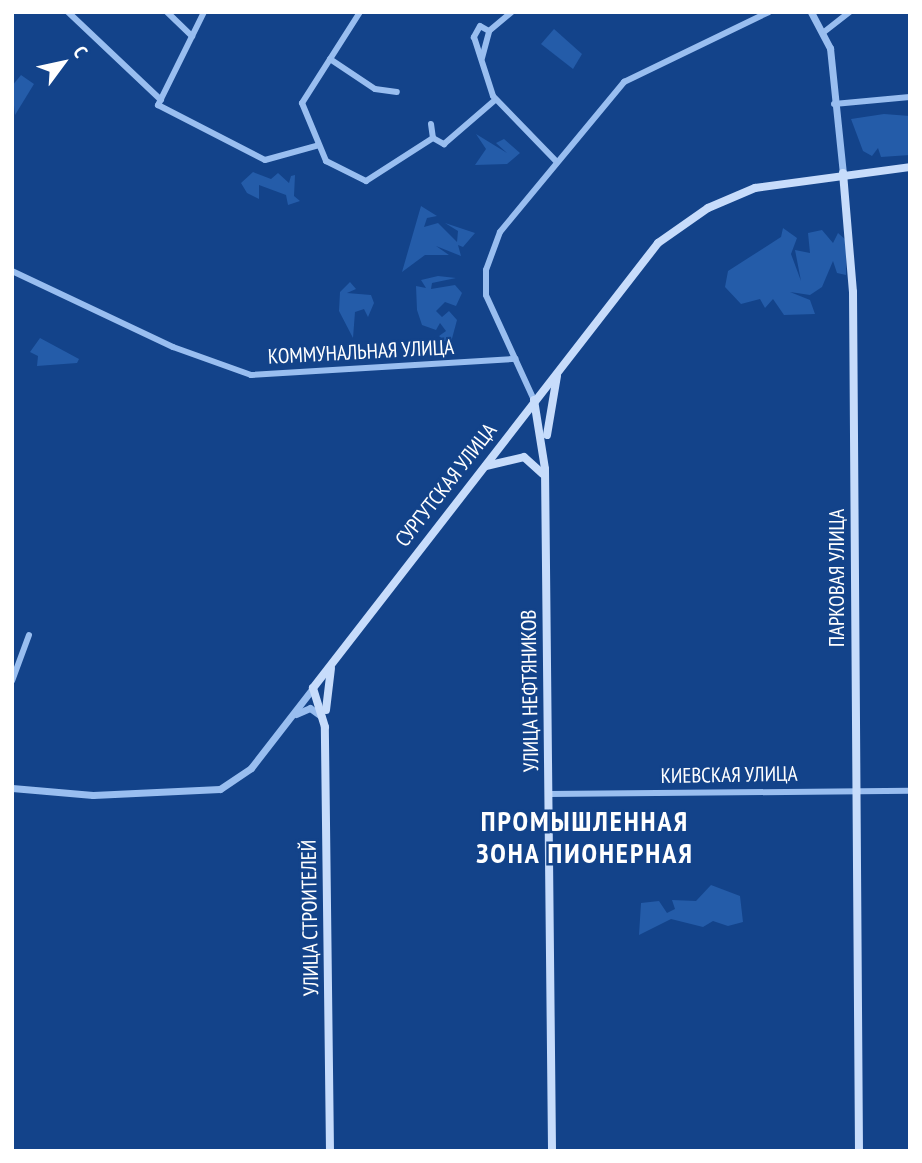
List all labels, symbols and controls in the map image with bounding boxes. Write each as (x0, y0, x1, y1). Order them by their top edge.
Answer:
north arrow (28, 28, 98, 98)
text: С (68, 41, 93, 62)
street label: КОММУНАЛЬНАЯ УЛИЦА (267, 335, 455, 369)
street label: СУРГУТСКАЯ УЛИЦА (390, 418, 502, 552)
street label: ПАРКОВАЯ УЛИЦА (824, 509, 850, 647)
street label: УЛИЦА НЕФТЯНИКОВ (516, 609, 544, 773)
street label: КИЕВСКАЯ УЛИЦА (660, 761, 798, 789)
district label: ПРОМЫШЛЕННАЯ ЗОНА ПИОНЕРНАЯ (477, 804, 693, 870)
street label: УЛИЦА СТРОИТЕЛЕЙ (296, 839, 324, 997)

